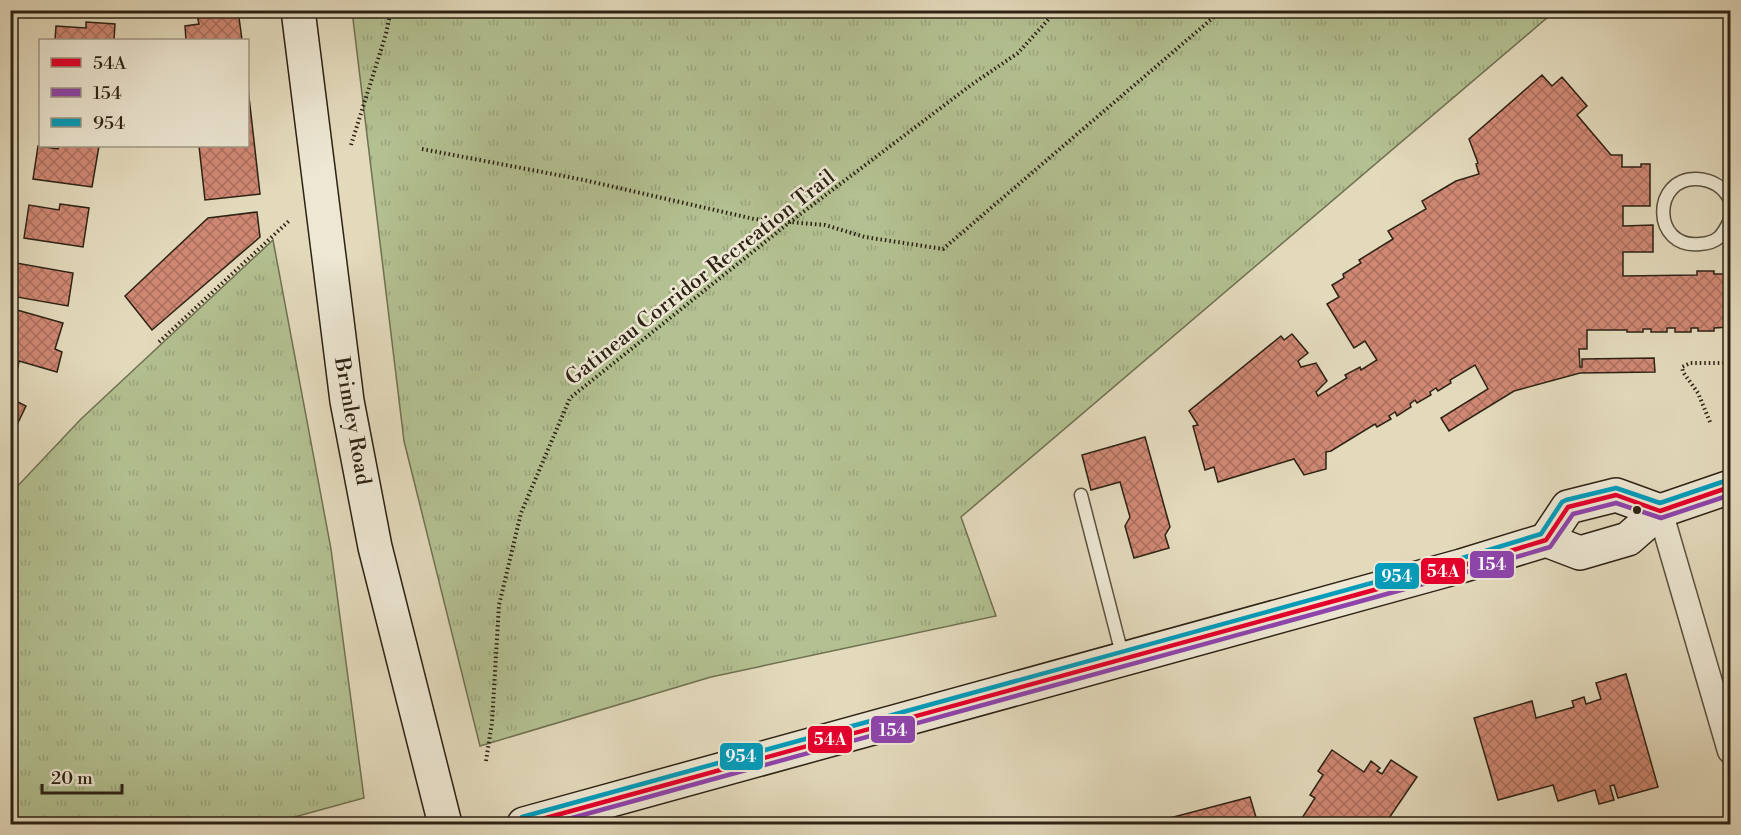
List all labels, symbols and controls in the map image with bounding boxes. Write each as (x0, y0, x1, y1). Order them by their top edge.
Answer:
legend (39, 39, 249, 147)
text: 54A (93, 52, 127, 75)
text: 154 (93, 82, 122, 105)
text: 954 (93, 112, 125, 135)
street label: Gatineau Corridor Recreation Trail (561, 164, 841, 391)
street label: Brimley Road (328, 354, 376, 487)
unlabelled marker (1631, 504, 1643, 516)
line badge: 154 (1469, 550, 1515, 579)
text: 154 (1478, 555, 1507, 575)
line badge: 54A (1420, 557, 1466, 585)
line badge: 954 (1374, 562, 1420, 590)
text: 54A (1427, 562, 1460, 582)
text: 954 (1382, 567, 1413, 587)
line badge: 154 (870, 715, 916, 744)
text: 154 (879, 721, 908, 741)
line badge: 54A (807, 725, 853, 754)
text: 54A (814, 730, 847, 750)
line badge: 954 (719, 742, 764, 771)
text: 954 (726, 747, 757, 767)
scale bar (42, 757, 122, 795)
text: 20 m (51, 767, 93, 790)

